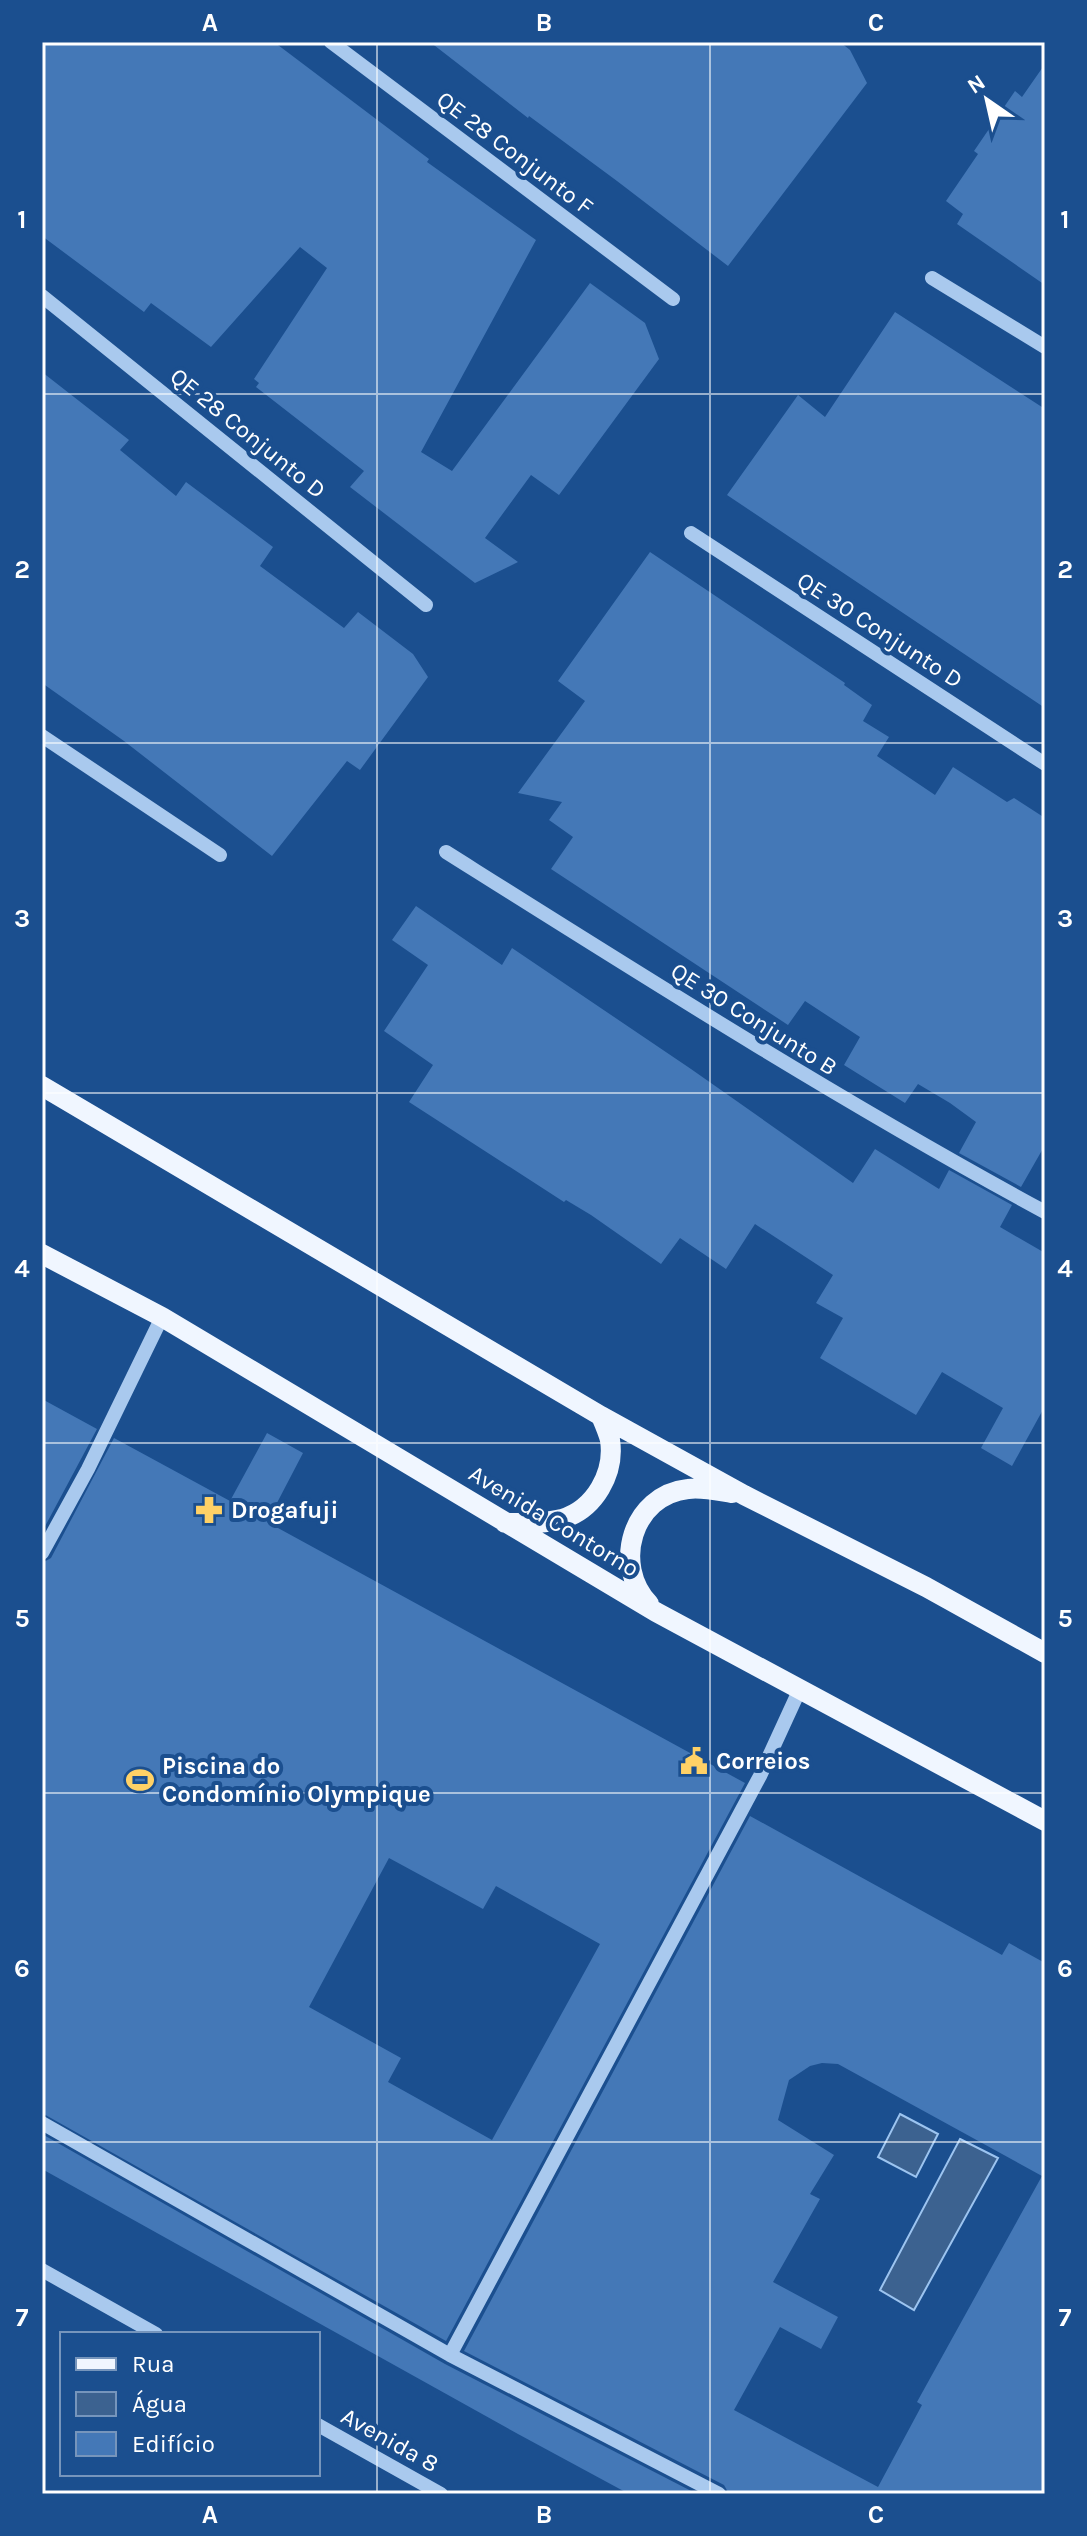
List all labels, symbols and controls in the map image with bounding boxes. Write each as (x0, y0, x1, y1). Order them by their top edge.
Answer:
text: A (202, 7, 218, 38)
text: B (536, 7, 552, 38)
text: C (868, 7, 884, 38)
north arrow (947, 60, 1027, 140)
text: N (963, 69, 990, 99)
street label: QE 28 Conjunto F (431, 85, 599, 221)
text: 1 (17, 204, 27, 235)
text: 1 (1060, 204, 1070, 235)
street label: QE 28 Conjunto D (165, 362, 331, 504)
text: 2 (14, 554, 30, 585)
text: 2 (1057, 554, 1073, 585)
street label: QE 30 Conjunto D (792, 566, 968, 694)
text: 3 (14, 903, 30, 934)
text: 3 (1057, 903, 1073, 934)
street label: QE 30 Conjunto B (666, 957, 842, 1081)
text: 4 (14, 1253, 30, 1284)
text: 4 (1057, 1253, 1073, 1284)
street label: Avenida Contorno (464, 1459, 644, 1583)
pharmacy icon: Drogafuji (194, 1495, 224, 1525)
place label: Drogafuji (231, 1496, 338, 1524)
text: 5 (14, 1603, 30, 1634)
text: 5 (1057, 1603, 1073, 1634)
public building icon: Correios (679, 1746, 709, 1776)
place label: Correios (716, 1747, 810, 1775)
place label: Piscina do Condomínio Olympique (162, 1752, 431, 1808)
sports icon: Piscina do Condomínio Olympique (125, 1765, 155, 1795)
text: 6 (14, 1953, 30, 1984)
text: 6 (1057, 1953, 1073, 1984)
text: 7 (16, 2302, 29, 2333)
text: 7 (1059, 2302, 1072, 2333)
legend (60, 2332, 320, 2476)
text: Rua (132, 2350, 174, 2378)
text: Água (132, 2389, 187, 2418)
street label: Avenida 8 (336, 2402, 444, 2478)
text: Edifício (132, 2430, 215, 2458)
text: A (202, 2499, 218, 2530)
text: B (536, 2499, 552, 2530)
text: C (868, 2499, 884, 2530)

